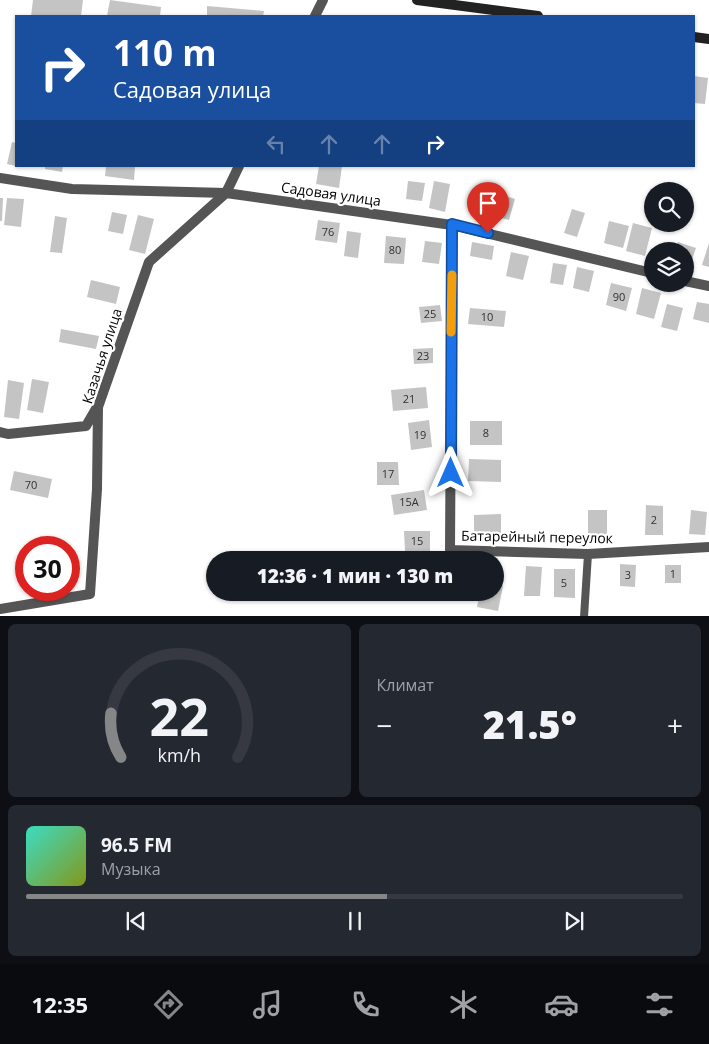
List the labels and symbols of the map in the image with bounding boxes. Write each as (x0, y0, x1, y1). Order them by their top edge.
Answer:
street label: Садовая улица (280, 177, 382, 210)
pin (467, 182, 509, 233)
house number: 76 (322, 224, 334, 239)
house number: 80 (389, 242, 401, 257)
house number: 90 (613, 289, 625, 304)
street label: Казачья улица (77, 306, 126, 406)
house number: 25 (424, 306, 436, 321)
house number: 10 (481, 309, 493, 324)
house number: 23 (417, 348, 429, 363)
house number: 21 (403, 391, 415, 406)
house number: 8 (483, 425, 489, 440)
house number: 19 (414, 427, 426, 442)
position arrow (424, 446, 476, 498)
house number: 17 (382, 466, 394, 481)
house number: 70 (25, 477, 37, 492)
house number: 15А (399, 494, 419, 509)
house number: 2 (651, 512, 657, 527)
street label: Батарейный переулок (461, 526, 614, 547)
house number: 15 (411, 533, 423, 548)
speed limit sign: 30 (15, 536, 80, 601)
house number: 1 (670, 566, 676, 581)
house number: 3 (625, 567, 631, 582)
house number: 5 (561, 575, 567, 590)

